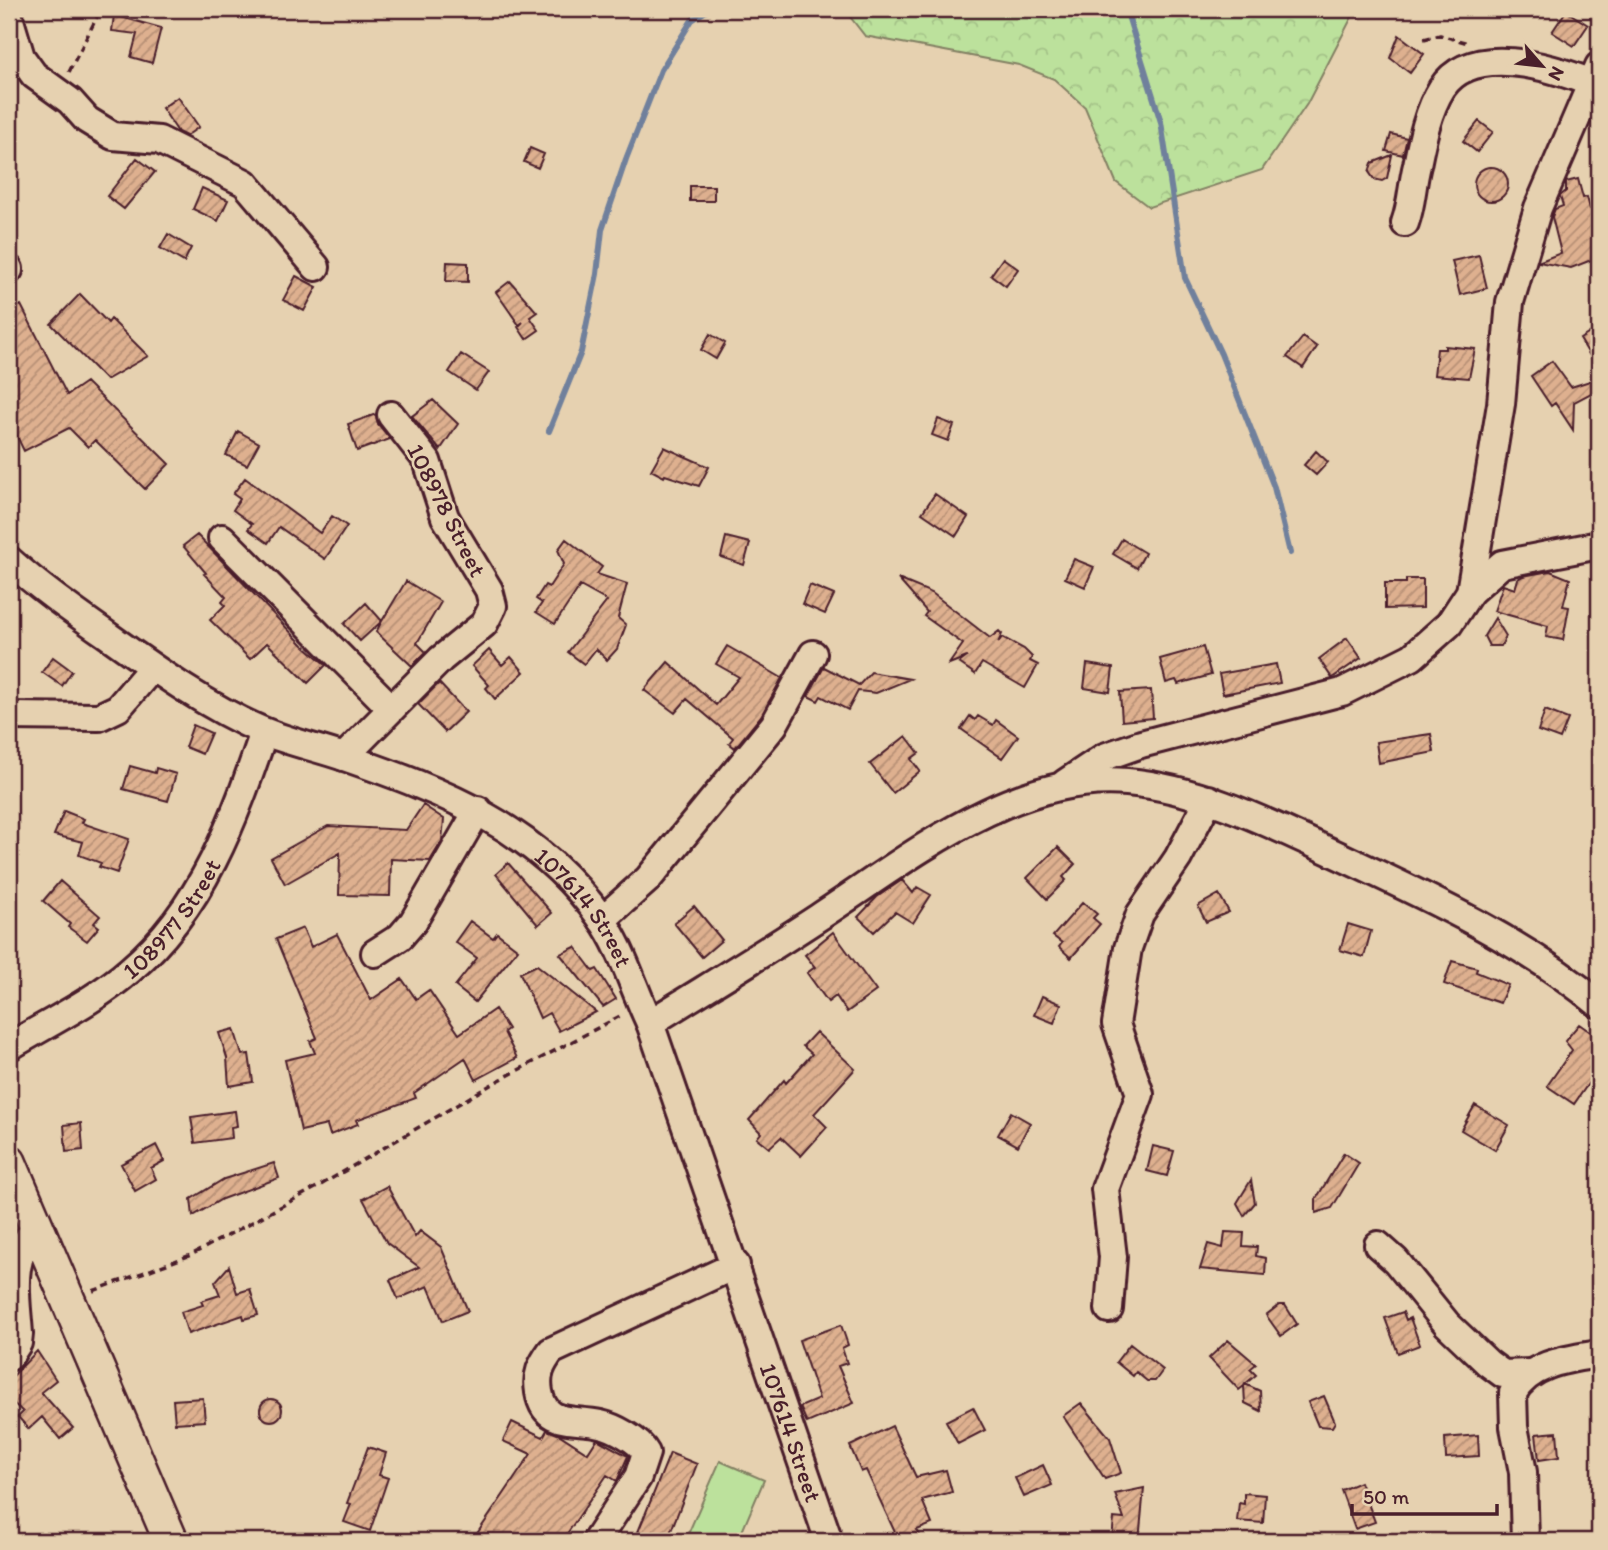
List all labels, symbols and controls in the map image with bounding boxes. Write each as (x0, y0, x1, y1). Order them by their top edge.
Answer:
north arrow (1506, 32, 1576, 102)
text: N (1543, 63, 1570, 85)
street label: 108978 Street (401, 439, 493, 581)
street label: 107614 Street (529, 840, 639, 971)
street label: 108977 Street (116, 854, 226, 985)
street label: 107614 Street (754, 1359, 829, 1506)
scale bar (1352, 1473, 1498, 1517)
text: 50 m (1363, 1484, 1410, 1509)

